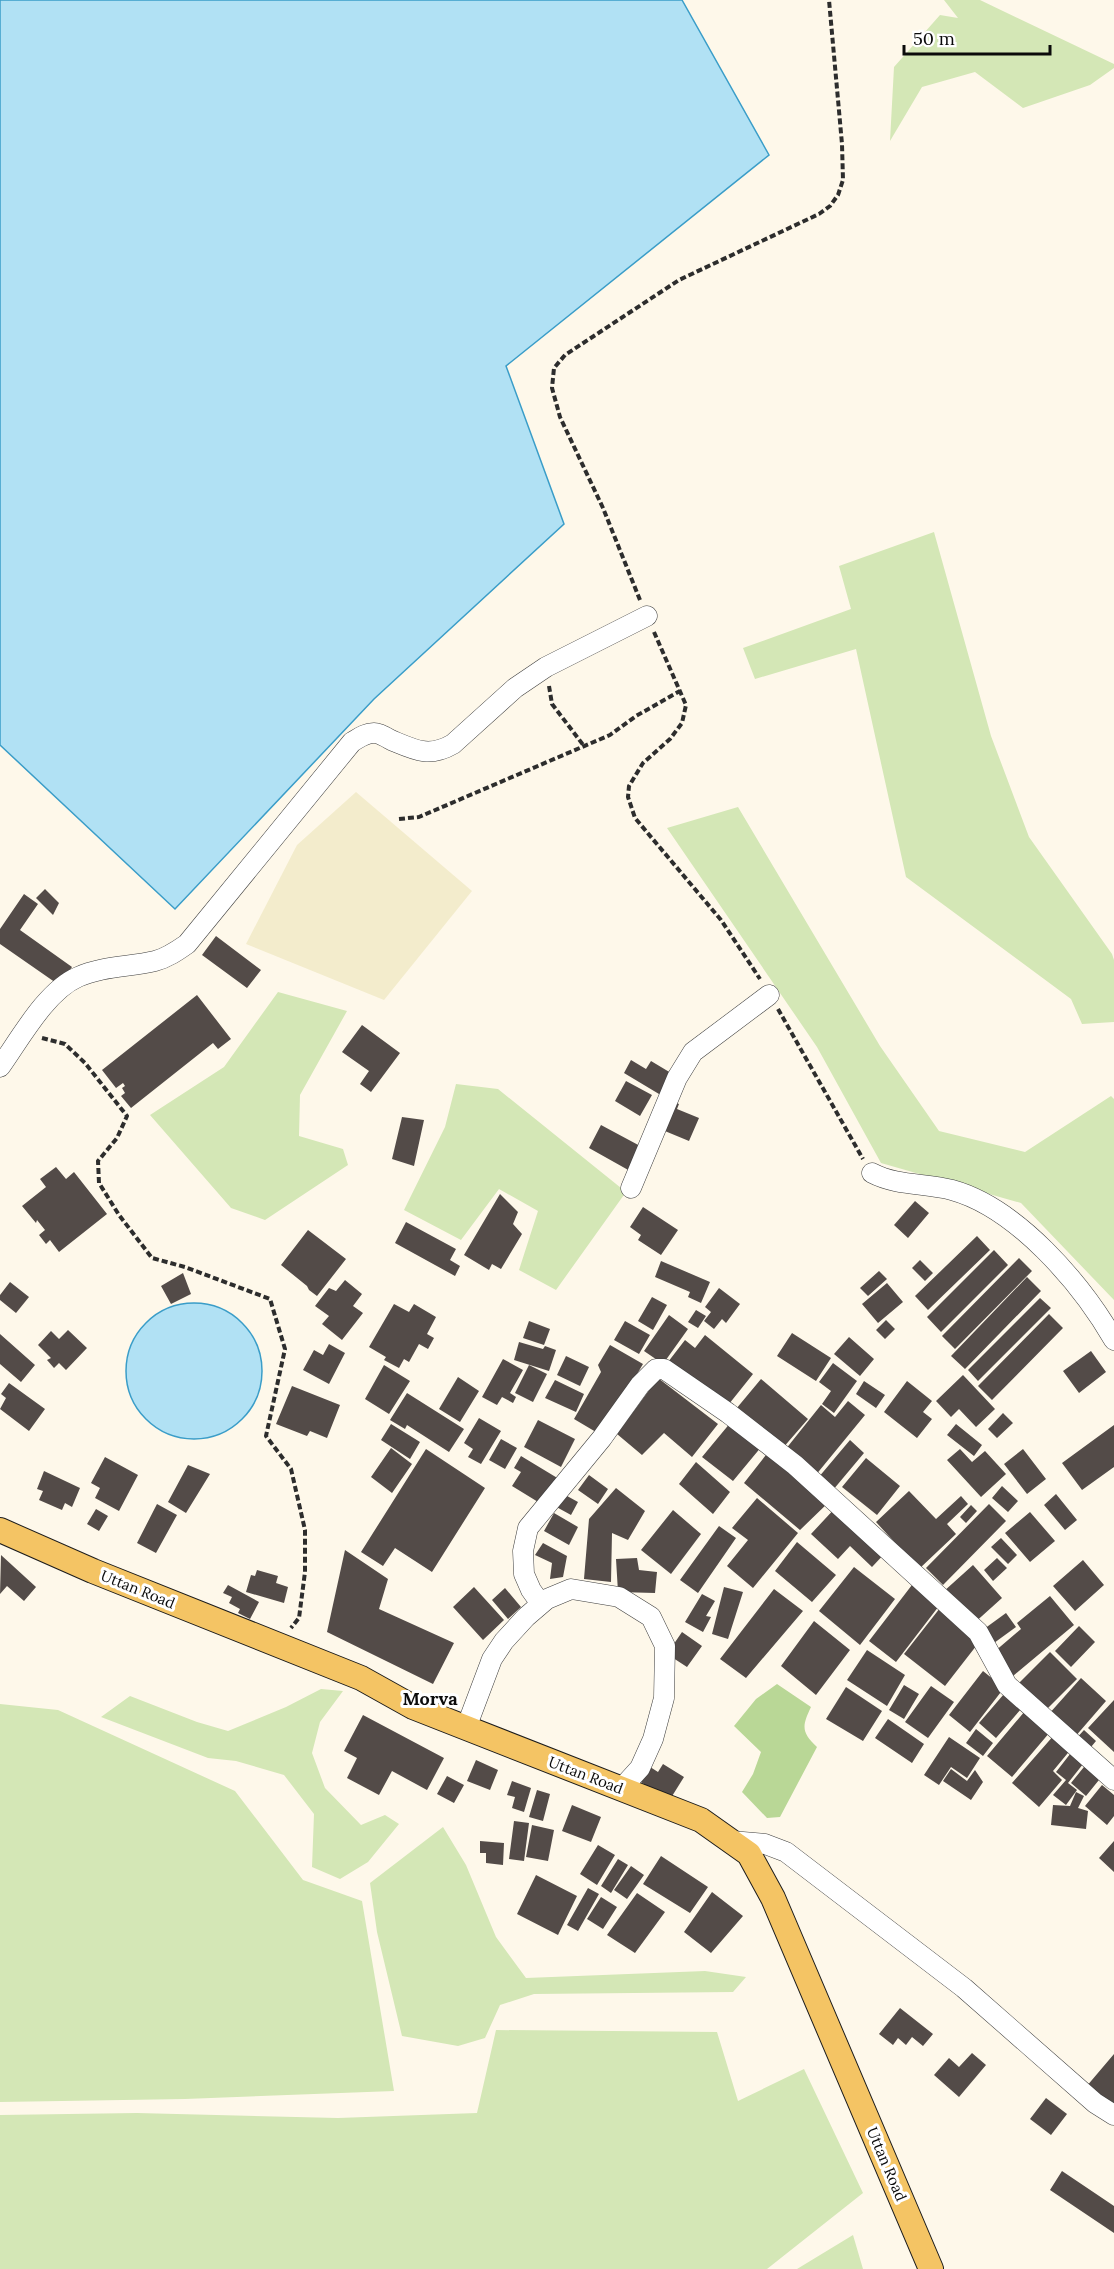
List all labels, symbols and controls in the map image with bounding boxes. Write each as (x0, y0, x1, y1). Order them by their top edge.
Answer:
scale bar (904, 18, 1050, 56)
text: 50 m (913, 27, 955, 50)
street label: Uttan Road (98, 1565, 178, 1613)
district label: Morva (402, 1687, 458, 1710)
street label: Uttan Road (546, 1752, 626, 1798)
street label: Uttan Road (863, 2124, 911, 2204)

